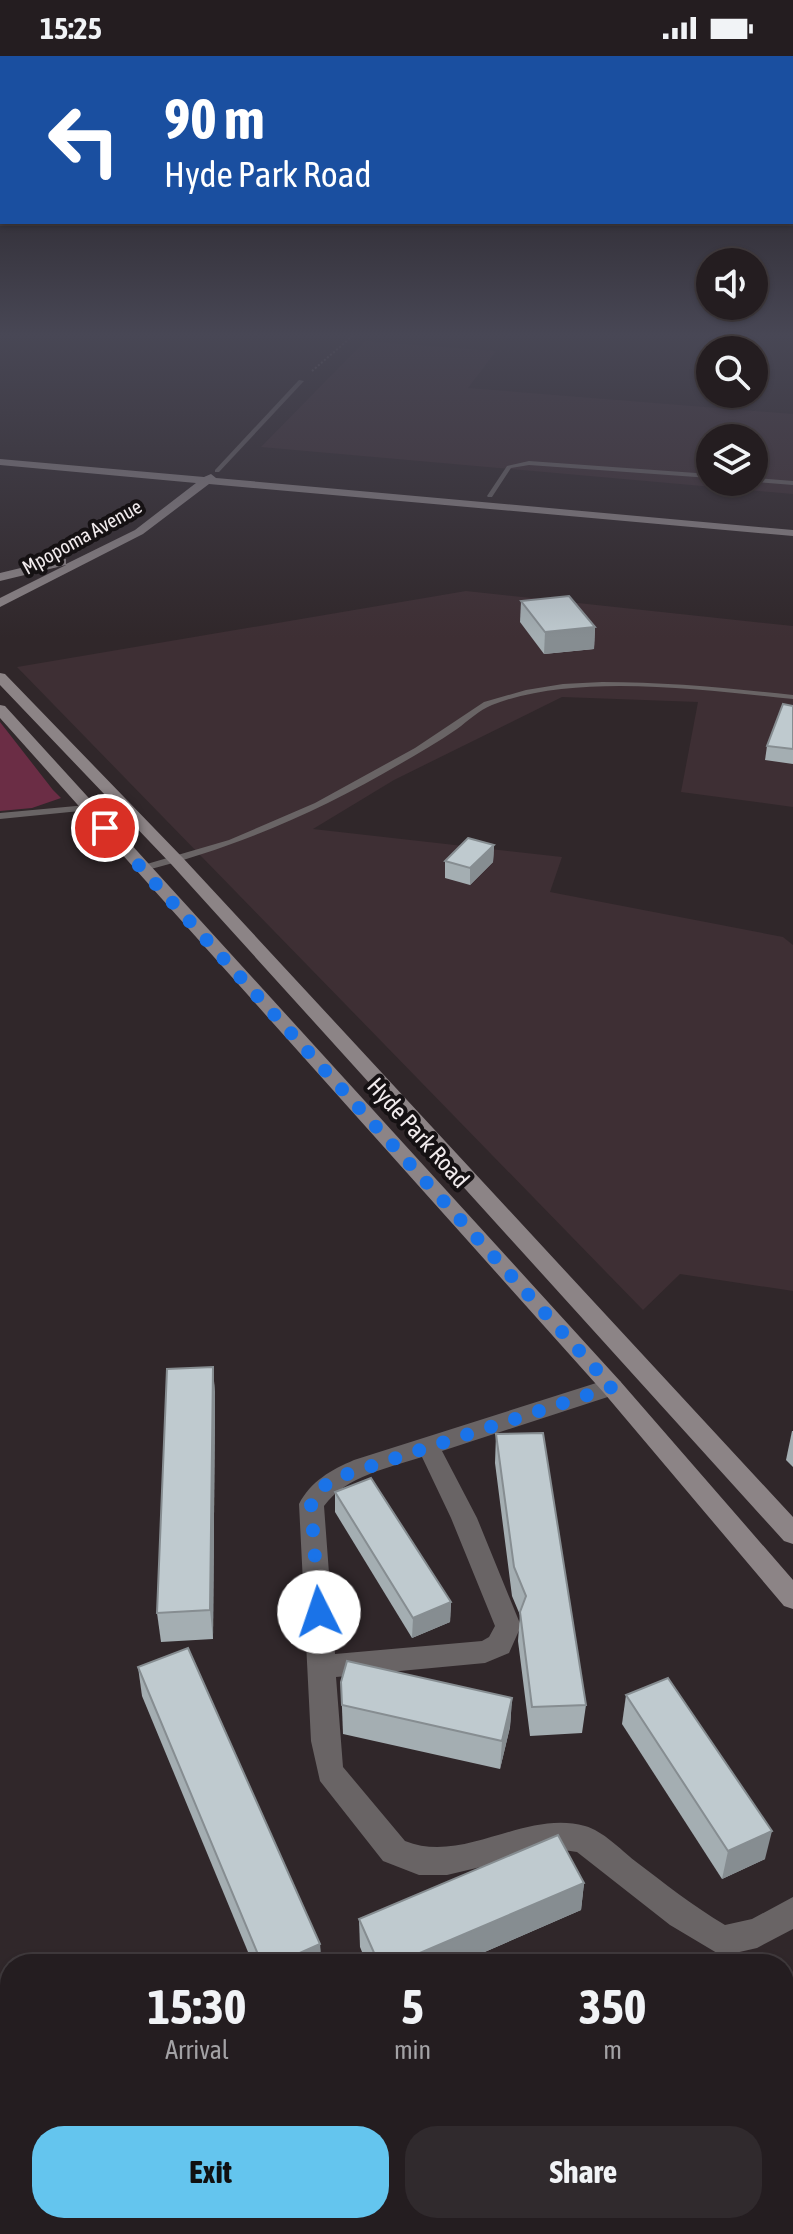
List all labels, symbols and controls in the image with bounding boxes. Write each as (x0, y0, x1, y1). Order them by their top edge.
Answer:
text: 15:25 (40, 11, 102, 45)
text: 90 m (164, 87, 265, 151)
icon: left (32, 88, 136, 192)
text: Hyde Park Road (164, 153, 372, 195)
map controls (696, 248, 768, 496)
button: sound (696, 248, 768, 320)
button: search (696, 336, 768, 408)
button: layers (696, 424, 768, 496)
street label: Mpopoma Avenue (18, 494, 145, 579)
pin (71, 794, 139, 862)
icon: arrive (83, 806, 127, 850)
street label: Hyde Park Road (362, 1072, 475, 1193)
position arrow (277, 1570, 361, 1654)
text: 15:30 (148, 1979, 246, 2034)
text: 5 (401, 1979, 424, 2034)
text: 350 (579, 1979, 646, 2034)
text: Arrival (165, 2035, 229, 2065)
text: min (394, 2035, 431, 2065)
text: m (603, 2035, 622, 2065)
button: Exit (32, 2126, 389, 2218)
button: Share (405, 2126, 762, 2218)

